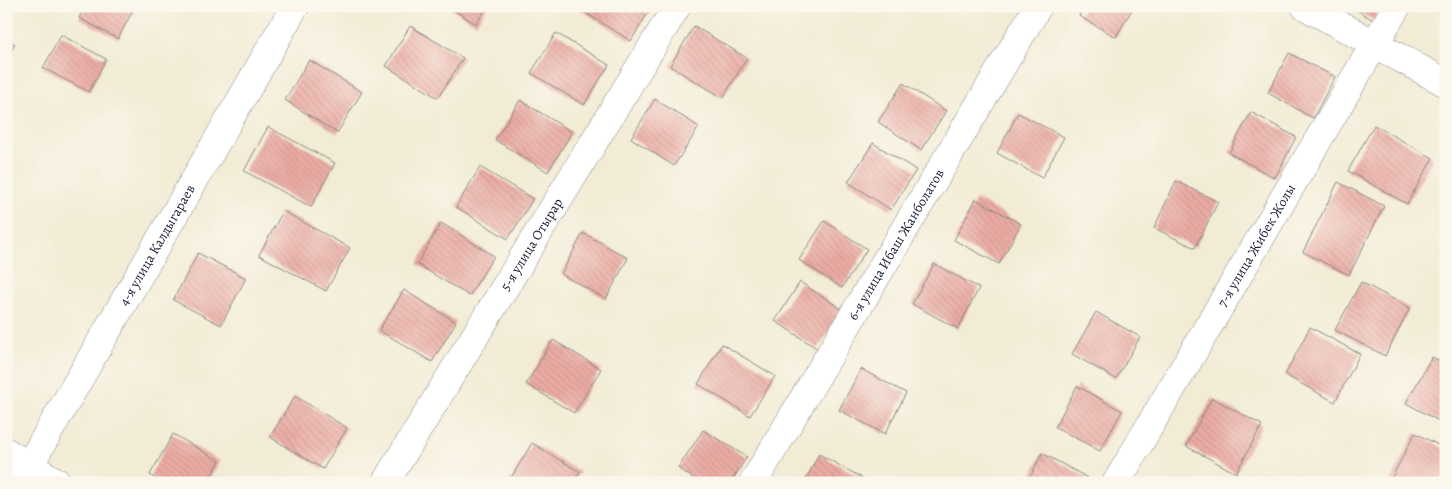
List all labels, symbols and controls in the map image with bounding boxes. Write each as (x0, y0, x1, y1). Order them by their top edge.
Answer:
street label: 6-я улица Ибаш Жанболатов (843, 165, 948, 324)
street label: 7-я улица Жибек Жолы (1212, 180, 1300, 310)
street label: 4-я улица Калдыгараев (114, 181, 199, 309)
street label: 5-я улица Отырар (495, 194, 567, 294)

